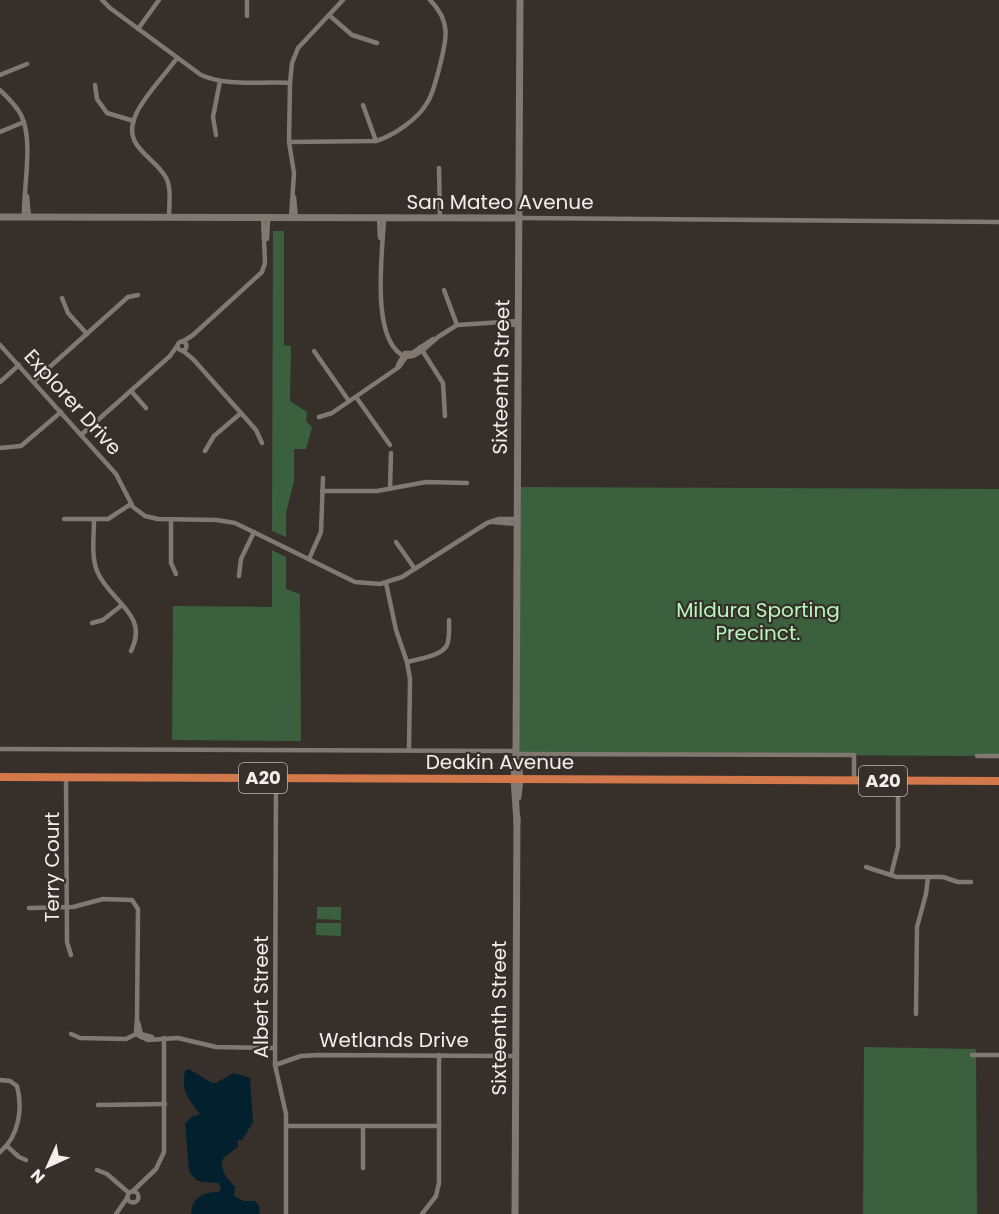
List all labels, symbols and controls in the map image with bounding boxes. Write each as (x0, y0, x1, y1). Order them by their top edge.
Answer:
street label: San Mateo Avenue (406, 188, 594, 216)
street label: Sixteenth Street (486, 299, 516, 455)
street label: Explorer Drive (18, 343, 128, 461)
park label: Mildura Sporting Precinct. (676, 596, 840, 647)
street label: Deakin Avenue (426, 748, 574, 776)
road number: A20 (239, 763, 287, 793)
road number: A20 (859, 766, 907, 796)
street label: Terry Court (38, 812, 66, 922)
street label: Albert Street (247, 936, 275, 1058)
street label: Sixteenth Street (485, 940, 513, 1096)
street label: Wetlands Drive (319, 1026, 469, 1054)
north arrow (18, 1136, 78, 1196)
text: N (25, 1164, 50, 1189)

